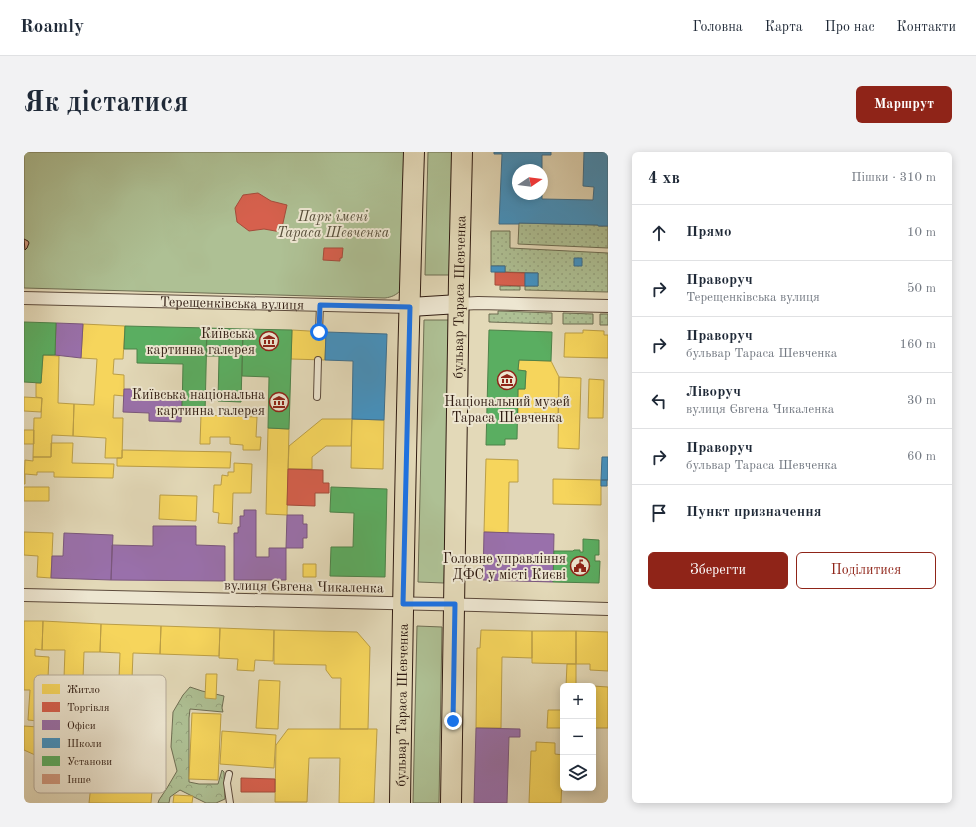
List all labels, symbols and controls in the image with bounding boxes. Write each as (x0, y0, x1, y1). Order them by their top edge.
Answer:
text: Roamly (20, 18, 84, 37)
text: Головна (692, 20, 743, 34)
text: Карта (765, 20, 803, 34)
text: Про нас (825, 20, 875, 34)
text: Контакти (897, 20, 956, 34)
button: Маршрут (856, 86, 952, 123)
text: Як дістатися (24, 90, 188, 118)
north arrow (512, 164, 548, 200)
text: 4 хв (648, 170, 680, 187)
text: Пішки · 310 m (851, 171, 936, 184)
park label: Парк імені Тараса Шевченка (277, 210, 390, 241)
street label: бульвар Тараса Шевченка (451, 215, 469, 379)
icon: ahead (648, 222, 670, 244)
text: Прямо (686, 225, 732, 240)
text: 10 m (907, 226, 936, 239)
text: Праворуч (686, 273, 753, 288)
icon: right (648, 278, 670, 300)
text: 50 m (907, 282, 936, 295)
text: Терещенківська вулиця (686, 291, 820, 304)
street label: Терещенківська вулиця (160, 295, 304, 313)
route start (310, 323, 328, 341)
place label: Київська картинна галерея (146, 327, 255, 357)
text: Праворуч (686, 329, 753, 344)
museum icon: Київська картинна галерея (258, 330, 280, 352)
icon: right (648, 334, 670, 356)
text: 160 m (899, 338, 936, 351)
text: бульвар Тараса Шевченка (686, 347, 837, 360)
museum icon: Національний музей Тараса Шевченка (496, 369, 518, 391)
text: Ліворуч (686, 385, 741, 400)
place label: Київська національна картинна галерея (132, 388, 265, 418)
icon: left (648, 390, 670, 412)
museum icon: Київська національна картинна галерея (268, 391, 290, 413)
text: 30 m (907, 394, 936, 407)
place label: Національний музей Тараса Шевченка (444, 395, 570, 425)
text: вулиця Євгена Чикаленка (686, 403, 834, 416)
text: Праворуч (686, 441, 753, 456)
icon: right (648, 446, 670, 468)
text: 60 m (907, 450, 936, 463)
text: бульвар Тараса Шевченка (686, 459, 837, 472)
icon: arrive (648, 502, 670, 524)
text: Пункт призначення (686, 505, 822, 520)
place label: Головне управління ДФС у місті Києві (443, 552, 566, 582)
button: Зберегти (648, 552, 788, 589)
button: Поділитися (796, 552, 936, 589)
public building icon: Головне управління ДФС у місті Києві (569, 555, 591, 577)
street label: вулиця Євгена Чикаленка (224, 579, 384, 595)
street label: бульвар Тараса Шевченка (394, 623, 411, 787)
legend (34, 675, 166, 793)
map controls (560, 683, 596, 791)
button: + (560, 683, 596, 719)
text: Житло (67, 685, 100, 696)
text: Торгівля (67, 703, 110, 714)
route end (444, 712, 462, 730)
button: − (560, 719, 596, 755)
text: Офіси (67, 721, 96, 732)
text: Школи (67, 739, 102, 750)
button: layers (560, 755, 596, 791)
text: Установи (67, 757, 112, 768)
text: Інше (67, 775, 91, 786)

